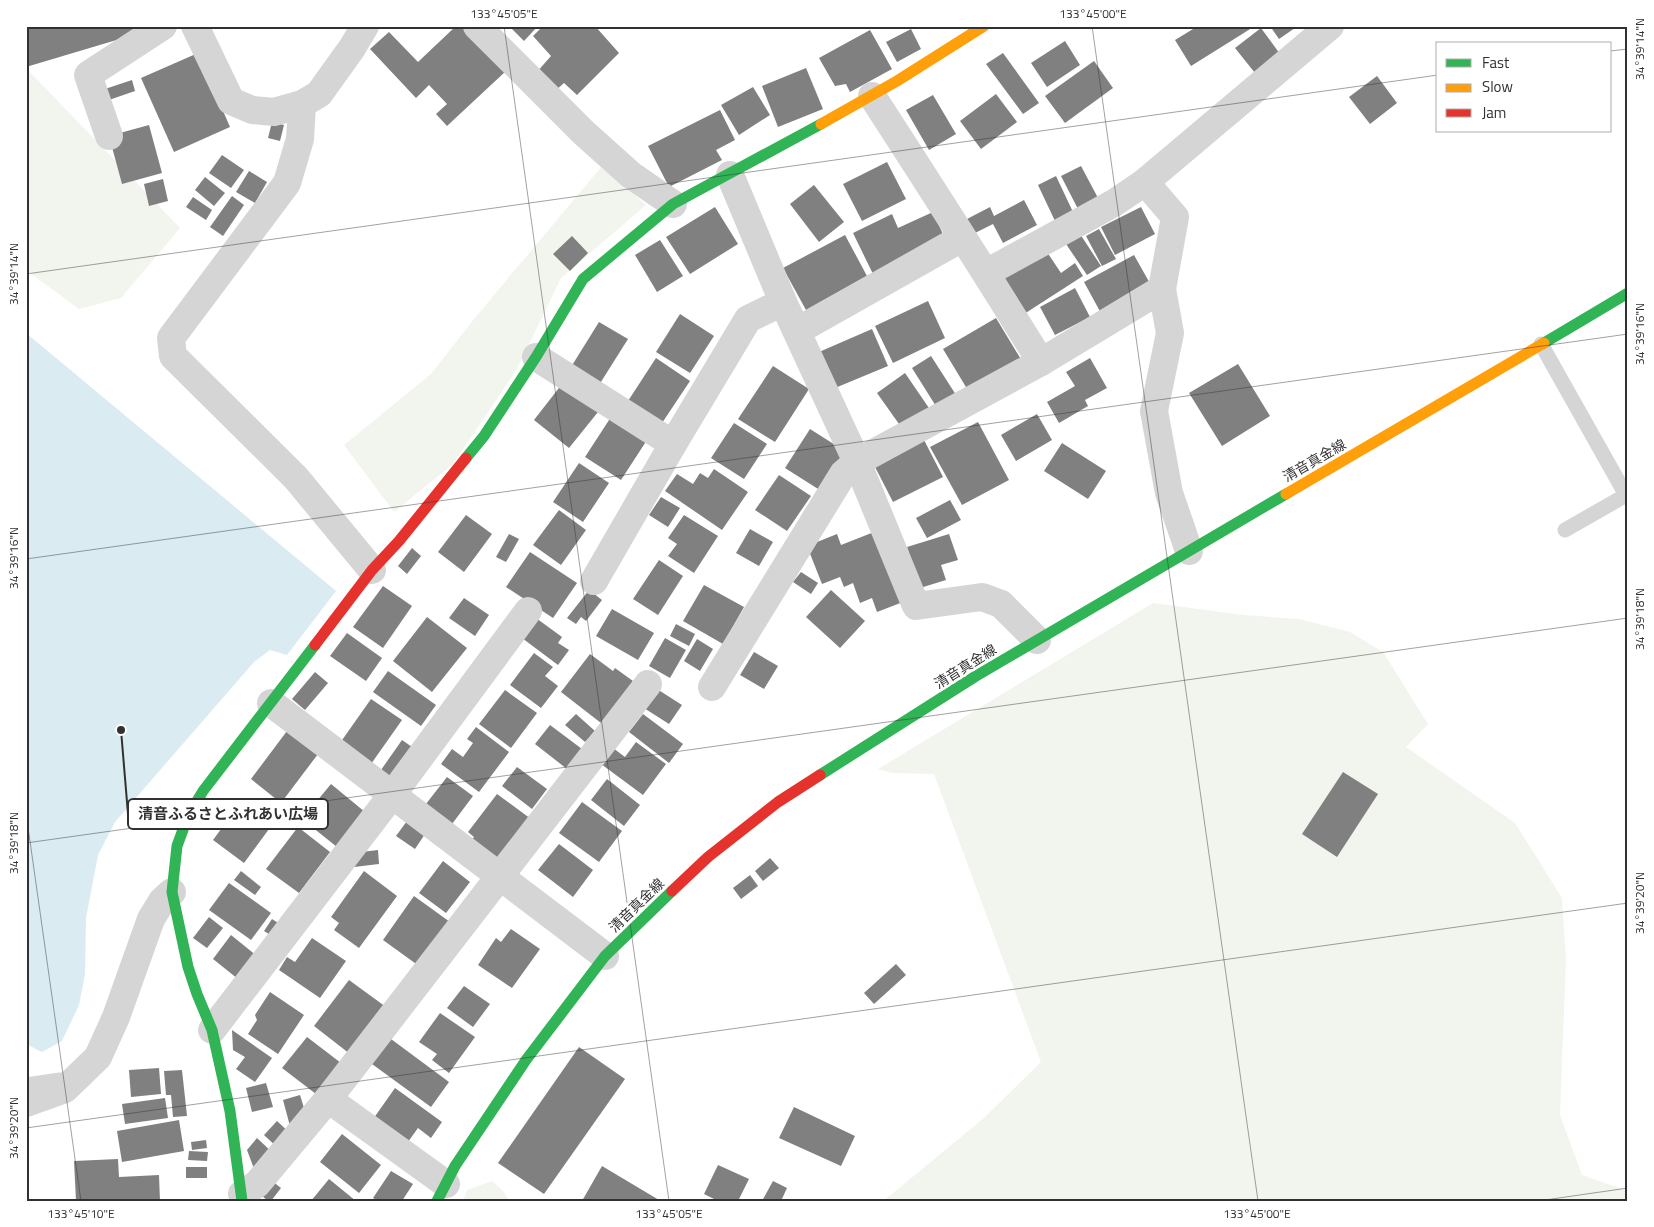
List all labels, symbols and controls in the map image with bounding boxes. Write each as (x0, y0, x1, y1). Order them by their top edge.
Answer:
text: 133°45'05"E (470, 4, 538, 23)
text: 133°45'00"E (1059, 4, 1127, 23)
text: 34°39'14"N (1630, 18, 1649, 80)
legend (1436, 42, 1612, 132)
text: Fast (1482, 51, 1510, 74)
text: Slow (1482, 75, 1513, 98)
text: Jam (1482, 101, 1506, 124)
text: 34°39'14"N (4, 243, 23, 305)
text: 34°39'16"N (1630, 303, 1649, 365)
street label: 清音真金線 (1278, 433, 1350, 487)
text: 34°39'16"N (4, 527, 23, 589)
text: 34°39'18"N (1630, 588, 1649, 650)
street label: 清音真金線 (930, 639, 1000, 693)
callout: 清音ふるさとふれあい広場 (128, 799, 328, 829)
text: 清音ふるさとふれあい広場 (138, 802, 318, 825)
text: 34°39'18"N (4, 812, 23, 874)
text: 34°39'20"N (1630, 872, 1649, 934)
street label: 清音真金線 (604, 873, 668, 937)
text: 34°39'20"N (4, 1097, 23, 1159)
text: 133°45'10"E (47, 1204, 115, 1223)
text: 133°45'05"E (635, 1204, 703, 1223)
text: 133°45'00"E (1223, 1204, 1291, 1223)

